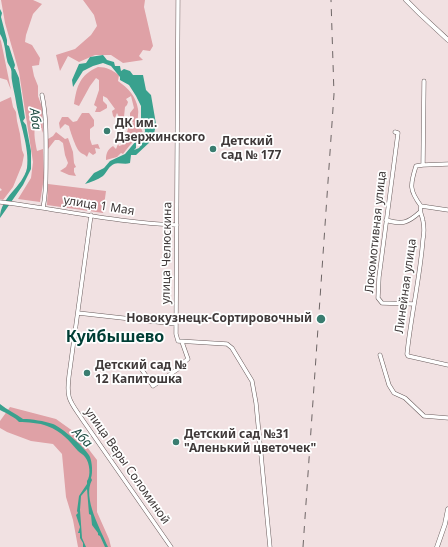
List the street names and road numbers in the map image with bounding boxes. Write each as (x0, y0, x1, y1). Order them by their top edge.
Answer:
street label: Локомотивная улица (362, 170, 390, 294)
street label: улица 1 Мая (63, 193, 135, 219)
street label: улица Челюскина (159, 202, 175, 304)
street label: Линейная улица (392, 238, 420, 334)
street label: улица Веры Соломиной (81, 405, 173, 527)

